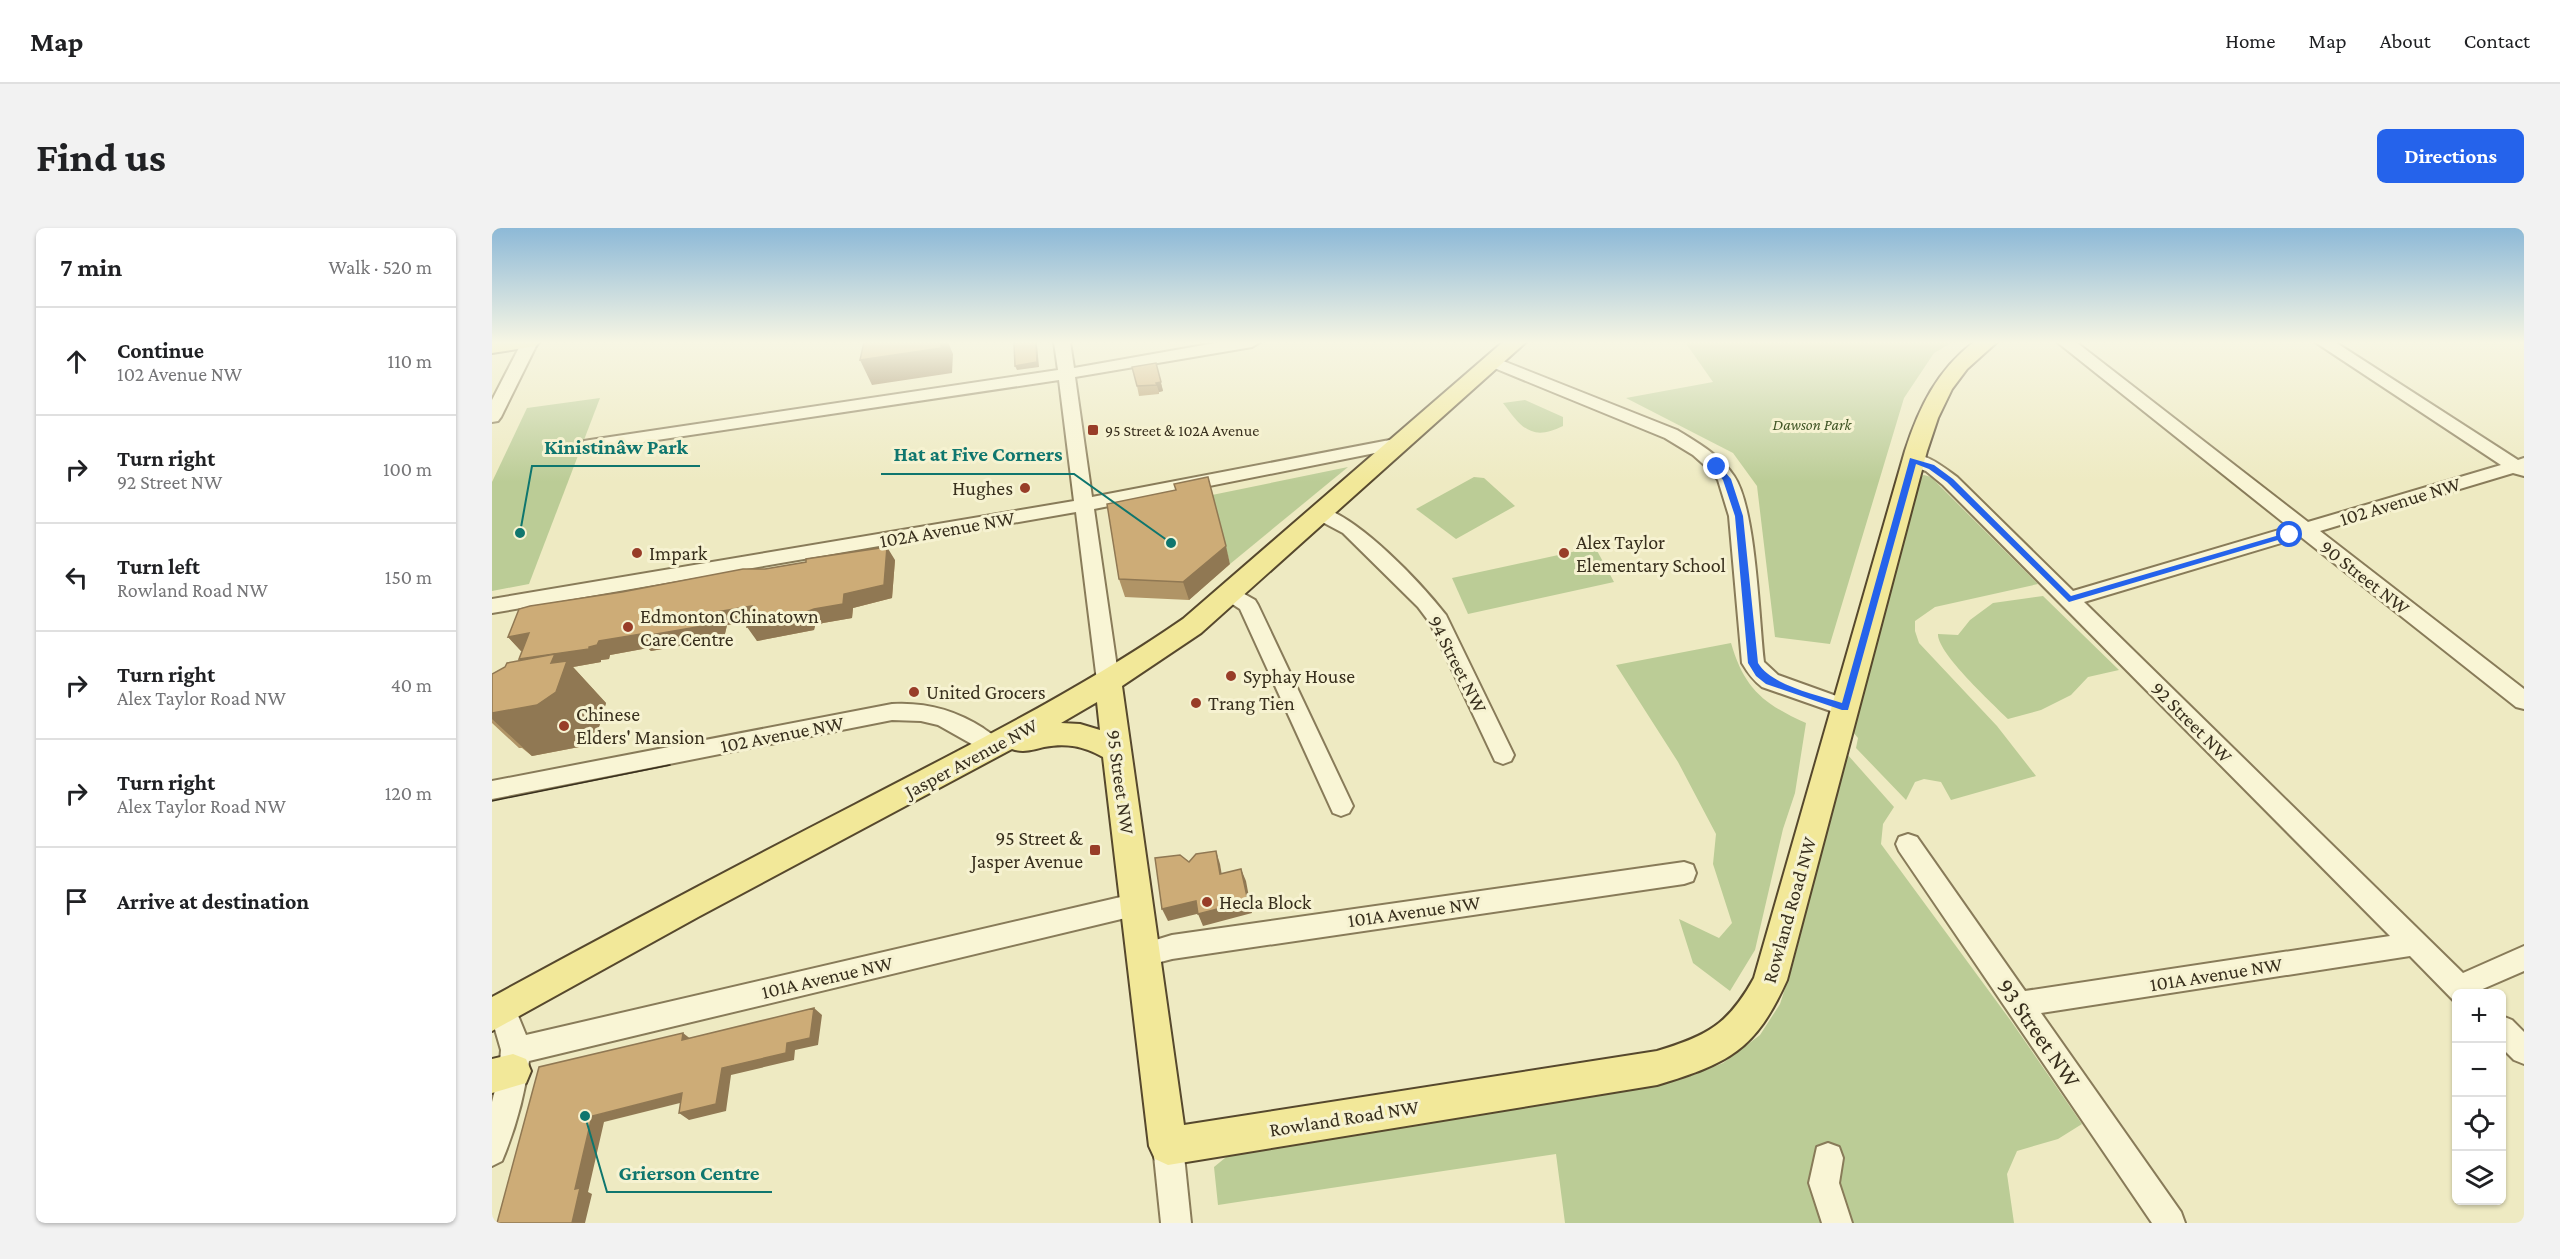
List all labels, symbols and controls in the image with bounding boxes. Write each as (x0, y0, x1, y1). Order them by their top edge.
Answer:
text: Map (30, 26, 83, 57)
text: Home (2225, 29, 2275, 53)
text: Map (2308, 29, 2347, 53)
text: About (2380, 29, 2431, 53)
text: Contact (2464, 29, 2530, 53)
button: Directions (2377, 129, 2524, 183)
text: Find us (36, 133, 166, 180)
text: 7 min (60, 253, 122, 282)
text: Walk · 520 m (329, 256, 432, 278)
text: Continue (117, 338, 204, 363)
icon: ahead (60, 345, 93, 378)
text: 110 m (388, 350, 432, 372)
text: 102 Avenue NW (117, 363, 242, 385)
park label: Dawson Park (1773, 416, 1853, 433)
place label: 95 Street & 102A Avenue (1105, 422, 1259, 439)
marker: 95 Street & 102A Avenue (1086, 423, 1100, 437)
callout: Kinistinâw Park (532, 427, 700, 466)
text: Kinistinâw Park (544, 435, 689, 459)
callout: Hat at Five Corners (881, 435, 1074, 474)
text: Hat at Five Corners (893, 442, 1063, 466)
text: Turn right (117, 446, 215, 471)
icon: right (60, 453, 93, 486)
route end (1703, 453, 1729, 479)
text: 100 m (383, 458, 432, 480)
text: 92 Street NW (117, 471, 222, 493)
street label: 102 Avenue NW (2337, 472, 2464, 530)
place label: Hughes (952, 477, 1013, 500)
marker: Hughes (1018, 481, 1032, 495)
street label: 102A Avenue NW (878, 506, 1017, 552)
route start (2276, 521, 2302, 547)
place label: Alex Taylor Elementary School (1576, 531, 1726, 577)
street label: 90 Street NW (2316, 535, 2415, 619)
place label: Impark (649, 542, 708, 565)
marker: Impark (630, 546, 644, 560)
marker: Alex Taylor Elementary School (1557, 546, 1571, 560)
text: Turn left (117, 554, 200, 579)
icon: left (60, 561, 93, 594)
text: 150 m (385, 566, 432, 588)
text: Rowland Road NW (117, 579, 268, 601)
place label: Edmonton Chinatown Care Centre (640, 605, 819, 650)
street label: 94 Street NW (1424, 612, 1492, 717)
marker: Edmonton Chinatown Care Centre (621, 620, 635, 634)
text: Turn right (117, 662, 215, 687)
place label: Syphay House (1243, 665, 1355, 688)
icon: right (60, 669, 93, 702)
marker: Syphay House (1224, 669, 1238, 683)
text: 40 m (391, 674, 432, 696)
street label: 92 Street NW (2147, 677, 2237, 767)
place label: United Grocers (926, 681, 1046, 703)
marker: United Grocers (907, 685, 921, 699)
text: Alex Taylor Road NW (117, 687, 286, 709)
place label: Trang Tien (1208, 692, 1295, 715)
marker: Trang Tien (1189, 696, 1203, 710)
place label: Chinese Elders' Mansion (576, 703, 705, 748)
street label: 102 Avenue NW (718, 711, 846, 757)
street label: Jasper Avenue NW (899, 713, 1042, 804)
marker: Chinese Elders' Mansion (557, 719, 571, 733)
street label: 95 Street NW (1103, 728, 1139, 836)
text: Turn right (117, 770, 215, 795)
icon: right (60, 777, 93, 810)
text: 120 m (385, 782, 432, 804)
text: Alex Taylor Road NW (117, 795, 286, 817)
place label: 95 Street & Jasper Avenue (969, 827, 1084, 873)
street label: Rowland Road NW (1758, 834, 1821, 986)
marker: 95 Street & Jasper Avenue (1088, 843, 1102, 857)
icon: arrive (60, 885, 93, 918)
text: Arrive at destination (117, 889, 309, 914)
place label: Hecla Block (1219, 891, 1312, 913)
street label: 101A Avenue NW (1346, 891, 1482, 931)
marker: Hecla Block (1200, 895, 1214, 909)
street label: 101A Avenue NW (759, 951, 895, 1003)
street label: 101A Avenue NW (2148, 953, 2284, 995)
street label: 93 Street NW (1992, 973, 2087, 1092)
map controls (2452, 989, 2506, 1205)
button: + (2452, 989, 2506, 1043)
button: − (2452, 1043, 2506, 1097)
street label: Rowland Road NW (1268, 1095, 1421, 1141)
button: locate (2452, 1097, 2506, 1151)
button: layers (2452, 1151, 2506, 1205)
callout: Grierson Centre (607, 1153, 772, 1192)
text: Grierson Centre (618, 1161, 760, 1185)

